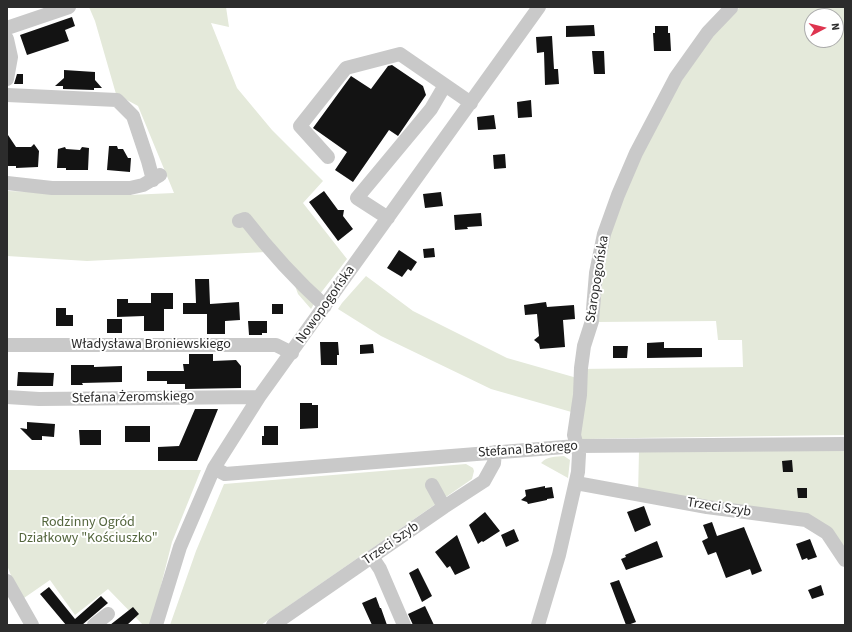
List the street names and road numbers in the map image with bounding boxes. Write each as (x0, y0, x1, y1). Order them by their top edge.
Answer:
street label: Staropogońska (583, 234, 613, 324)
street label: Nowopogońska (293, 263, 359, 347)
street label: Władysława Broniewskiego (71, 337, 231, 353)
street label: Stefana Żeromskiego (72, 389, 194, 407)
street label: Stefana Batorego (477, 438, 579, 462)
street label: Trzeci Szyb (686, 495, 752, 521)
street label: Trzeci Szyb (360, 519, 422, 569)

